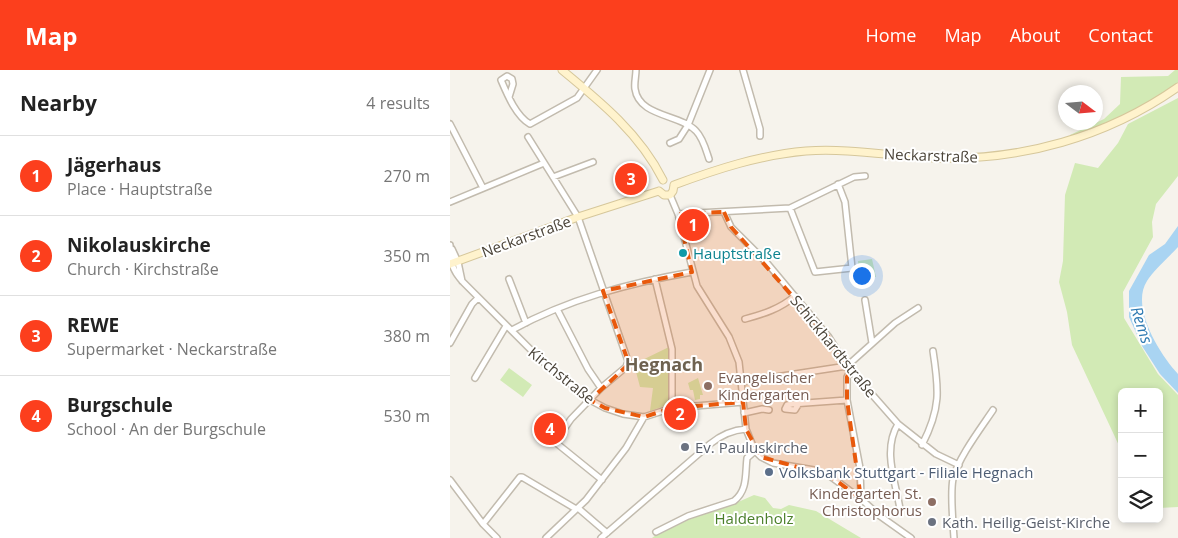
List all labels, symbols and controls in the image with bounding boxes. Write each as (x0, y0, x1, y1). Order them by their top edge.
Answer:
text: Map (25, 19, 77, 52)
text: Home (866, 23, 916, 47)
text: Map (944, 23, 982, 47)
text: About (1010, 23, 1060, 47)
text: Contact (1088, 23, 1153, 47)
north arrow (1058, 85, 1103, 130)
text: Nearby (20, 89, 97, 117)
text: 4 results (366, 92, 430, 114)
street label: Neckarstraße (884, 143, 978, 167)
text: Jägerhaus (67, 152, 161, 178)
pin: 3 (615, 160, 647, 198)
text: 1 (31, 165, 41, 187)
text: 270 m (384, 165, 430, 187)
text: Place · Hauptstraße (67, 178, 212, 200)
pin: 1 (677, 206, 709, 244)
street label: Neckarstraße (478, 211, 574, 261)
text: Nikolauskirche (67, 232, 211, 258)
place label: Hauptstraße (693, 243, 781, 263)
text: 2 (31, 245, 41, 267)
text: 350 m (384, 245, 430, 267)
marker: Hauptstraße (677, 247, 689, 259)
text: Church · Kirchstraße (67, 258, 219, 280)
your location (849, 263, 875, 289)
street label: Schickhardtstraße (786, 291, 882, 401)
water label: Rems (1126, 304, 1158, 347)
text: REWE (67, 312, 119, 338)
text: 3 (31, 325, 41, 347)
text: 380 m (384, 325, 430, 347)
text: Supermarket · Neckarstraße (67, 338, 277, 360)
street label: Kirchstraße (525, 342, 599, 408)
district label: Hegnach (625, 352, 703, 376)
place label: Evangelischer Kindergarten (718, 367, 814, 404)
marker: Evangelischer Kindergarten (702, 380, 714, 392)
map controls (1118, 388, 1163, 523)
button: + (1118, 388, 1163, 433)
text: Burgschule (67, 392, 173, 418)
pin: 2 (664, 395, 696, 433)
text: 4 (31, 405, 41, 427)
text: 530 m (384, 405, 430, 427)
pin: 4 (534, 410, 566, 448)
text: School · An der Burgschule (67, 418, 266, 440)
button: − (1118, 433, 1163, 478)
place label: Ev. Pauluskirche (695, 437, 808, 457)
marker: Ev. Pauluskirche (679, 441, 691, 453)
place label: Volksbank Stuttgart - Filiale Hegnach (779, 462, 1033, 482)
marker: Volksbank Stuttgart - Filiale Hegnach (763, 466, 775, 478)
button: layers (1118, 478, 1163, 523)
place label: Kindergarten St. Christophorus (809, 483, 922, 520)
marker: Kindergarten St. Christophorus (926, 496, 938, 508)
park label: Haldenholz (714, 508, 794, 528)
place label: Kath. Heilig-Geist-Kirche (942, 512, 1110, 532)
marker: Kath. Heilig-Geist-Kirche (926, 516, 938, 528)

